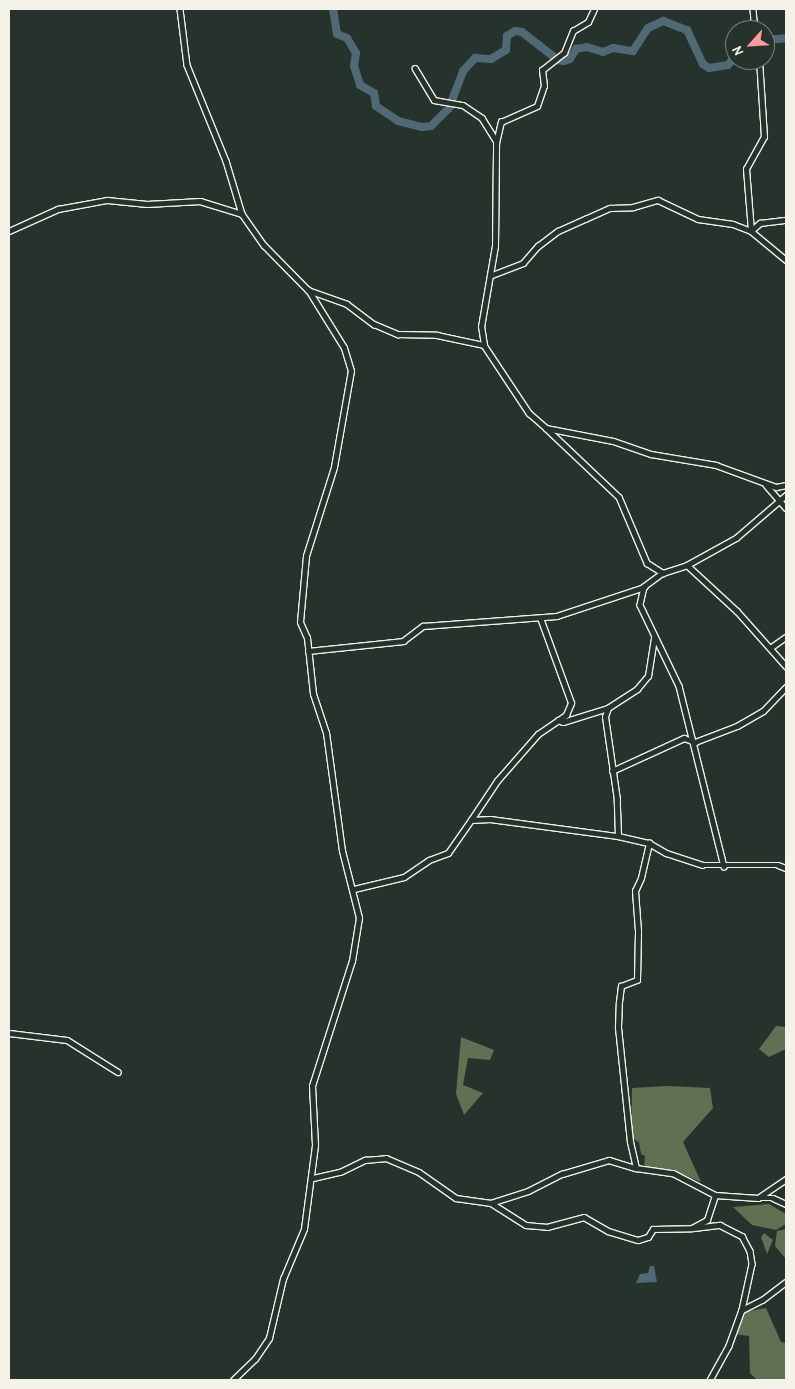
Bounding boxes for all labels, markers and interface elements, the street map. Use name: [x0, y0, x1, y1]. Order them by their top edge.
north arrow: [725, 20, 775, 70]
text: N: [727, 44, 747, 59]

